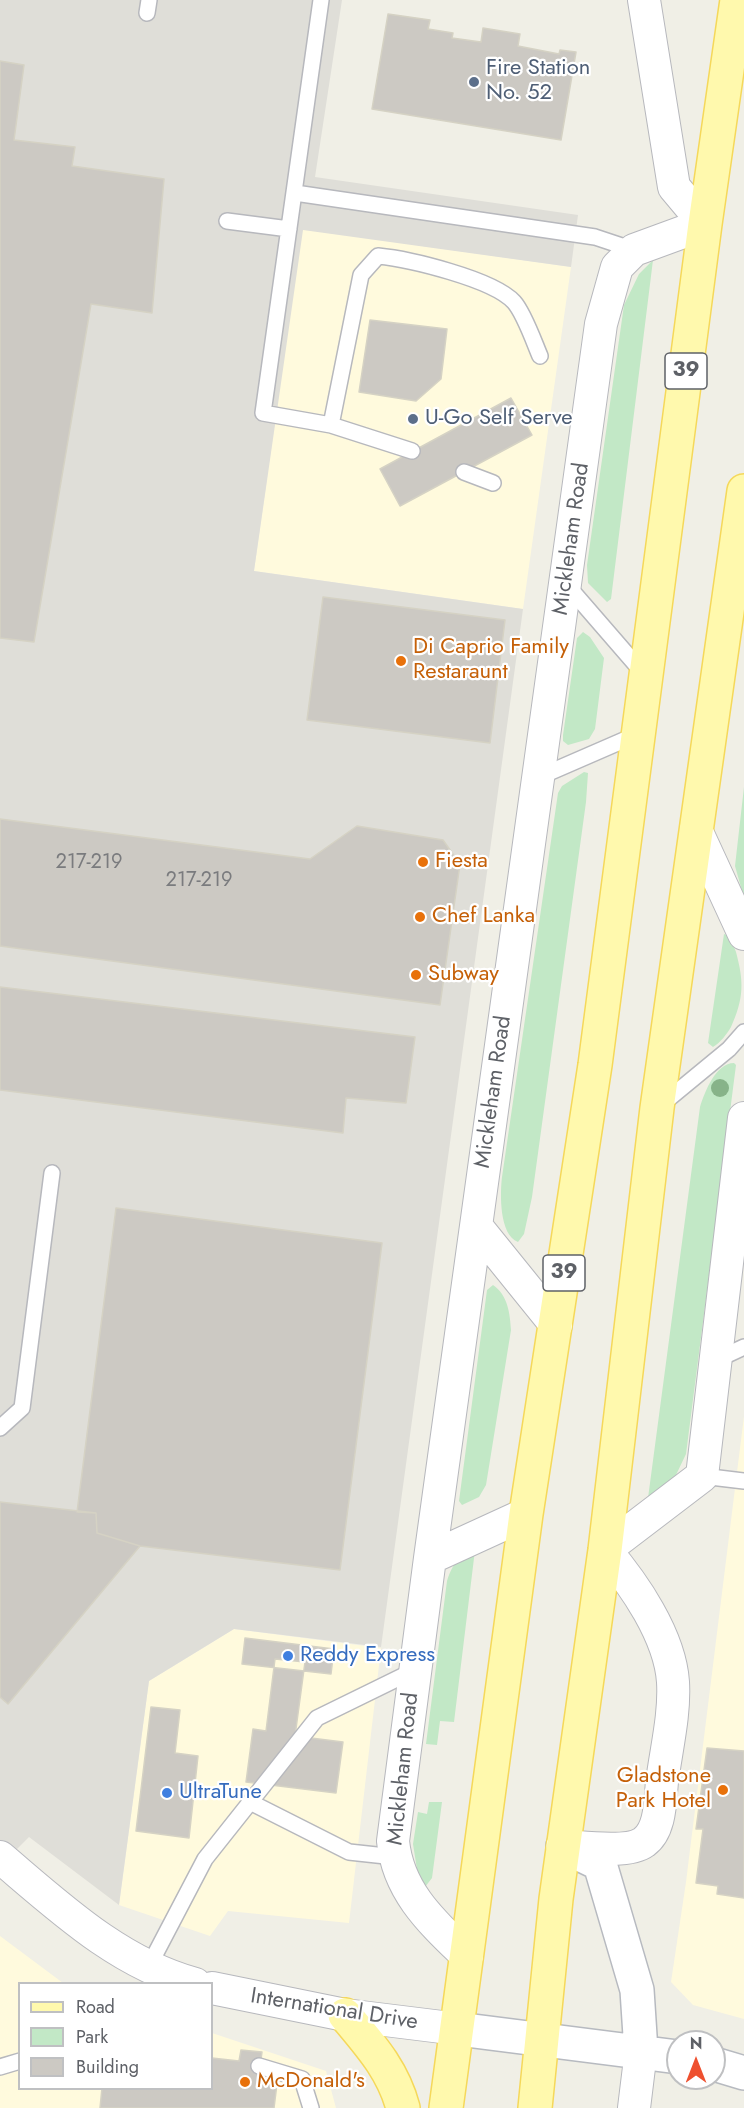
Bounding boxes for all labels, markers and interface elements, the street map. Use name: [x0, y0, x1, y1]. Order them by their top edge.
place label: Fire Station No. 52: [486, 56, 590, 107]
marker: Fire Station No. 52: [467, 75, 481, 89]
road number: 39: [665, 353, 707, 389]
place label: U-Go Self Serve: [425, 406, 573, 432]
marker: U-Go Self Serve: [406, 412, 420, 426]
street label: Mickleham Road: [548, 461, 596, 617]
place label: Di Caprio Family Restaraunt: [413, 635, 569, 686]
marker: Di Caprio Family Restaraunt: [394, 654, 408, 668]
place label: Fiesta: [435, 849, 488, 875]
house number: 217-219: [56, 851, 122, 875]
marker: Fiesta: [416, 855, 430, 869]
house number: 217-219: [166, 869, 232, 893]
place label: Chef Lanka: [432, 904, 535, 930]
marker: Chef Lanka: [413, 910, 427, 924]
place label: Subway: [428, 962, 499, 988]
marker: Subway: [409, 968, 423, 982]
street label: Mickleham Road: [470, 1014, 518, 1170]
road number: 39: [543, 1255, 585, 1291]
place label: Reddy Express: [300, 1643, 435, 1669]
marker: Reddy Express: [281, 1649, 295, 1663]
street label: Mickleham Road: [383, 1691, 425, 1847]
place label: Gladstone Park Hotel: [616, 1764, 711, 1816]
place label: UltraTune: [179, 1780, 262, 1806]
marker: Gladstone Park Hotel: [716, 1783, 730, 1797]
marker: UltraTune: [160, 1786, 174, 1800]
legend: [18, 1982, 213, 2090]
street label: International Drive: [249, 1984, 419, 2036]
text: Road: [76, 1994, 115, 2020]
text: Park: [76, 2024, 108, 2050]
north arrow: [666, 2030, 726, 2090]
text: N: [690, 2032, 702, 2055]
text: Building: [76, 2054, 139, 2080]
place label: McDonald's: [257, 2069, 365, 2095]
marker: McDonald's: [238, 2075, 252, 2089]

